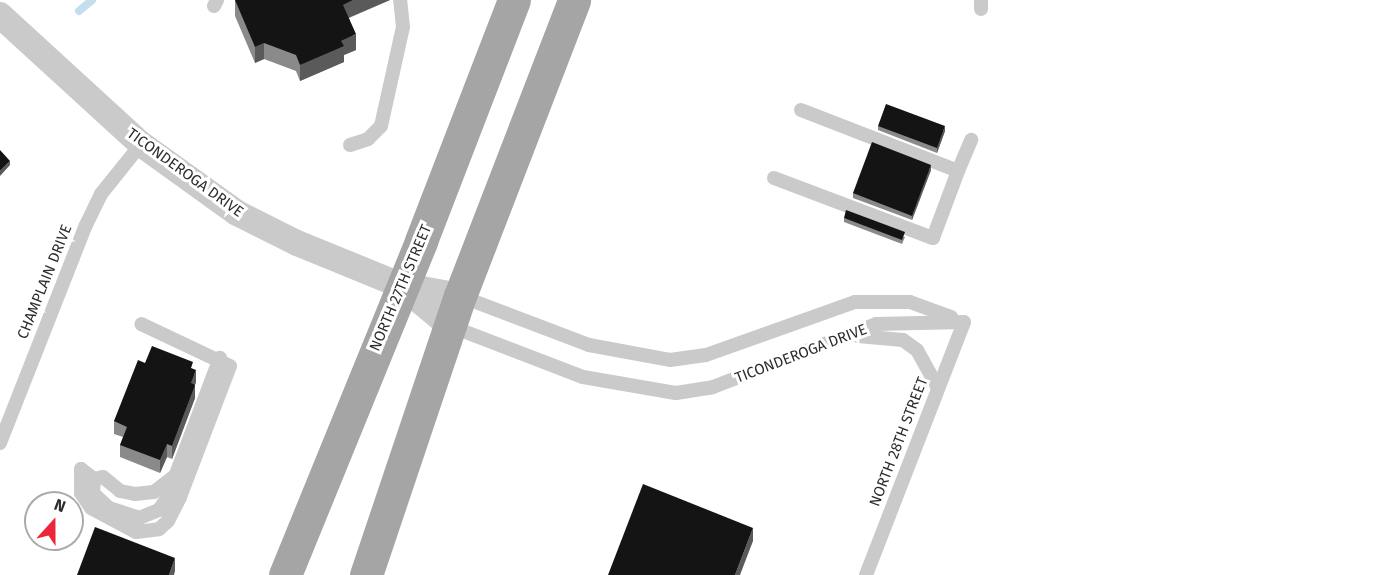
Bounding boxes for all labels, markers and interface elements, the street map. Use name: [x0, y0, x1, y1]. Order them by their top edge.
street label: TICONDEROGA DRIVE: [123, 125, 247, 221]
street label: CHAMPLAIN DRIVE: [14, 222, 76, 342]
street label: NORTH 27TH STREET: [366, 222, 436, 354]
street label: TICONDEROGA DRIVE: [733, 321, 869, 387]
street label: NORTH 28TH STREET: [866, 375, 932, 509]
north arrow: [24, 491, 84, 551]
text: N: [52, 495, 68, 516]

